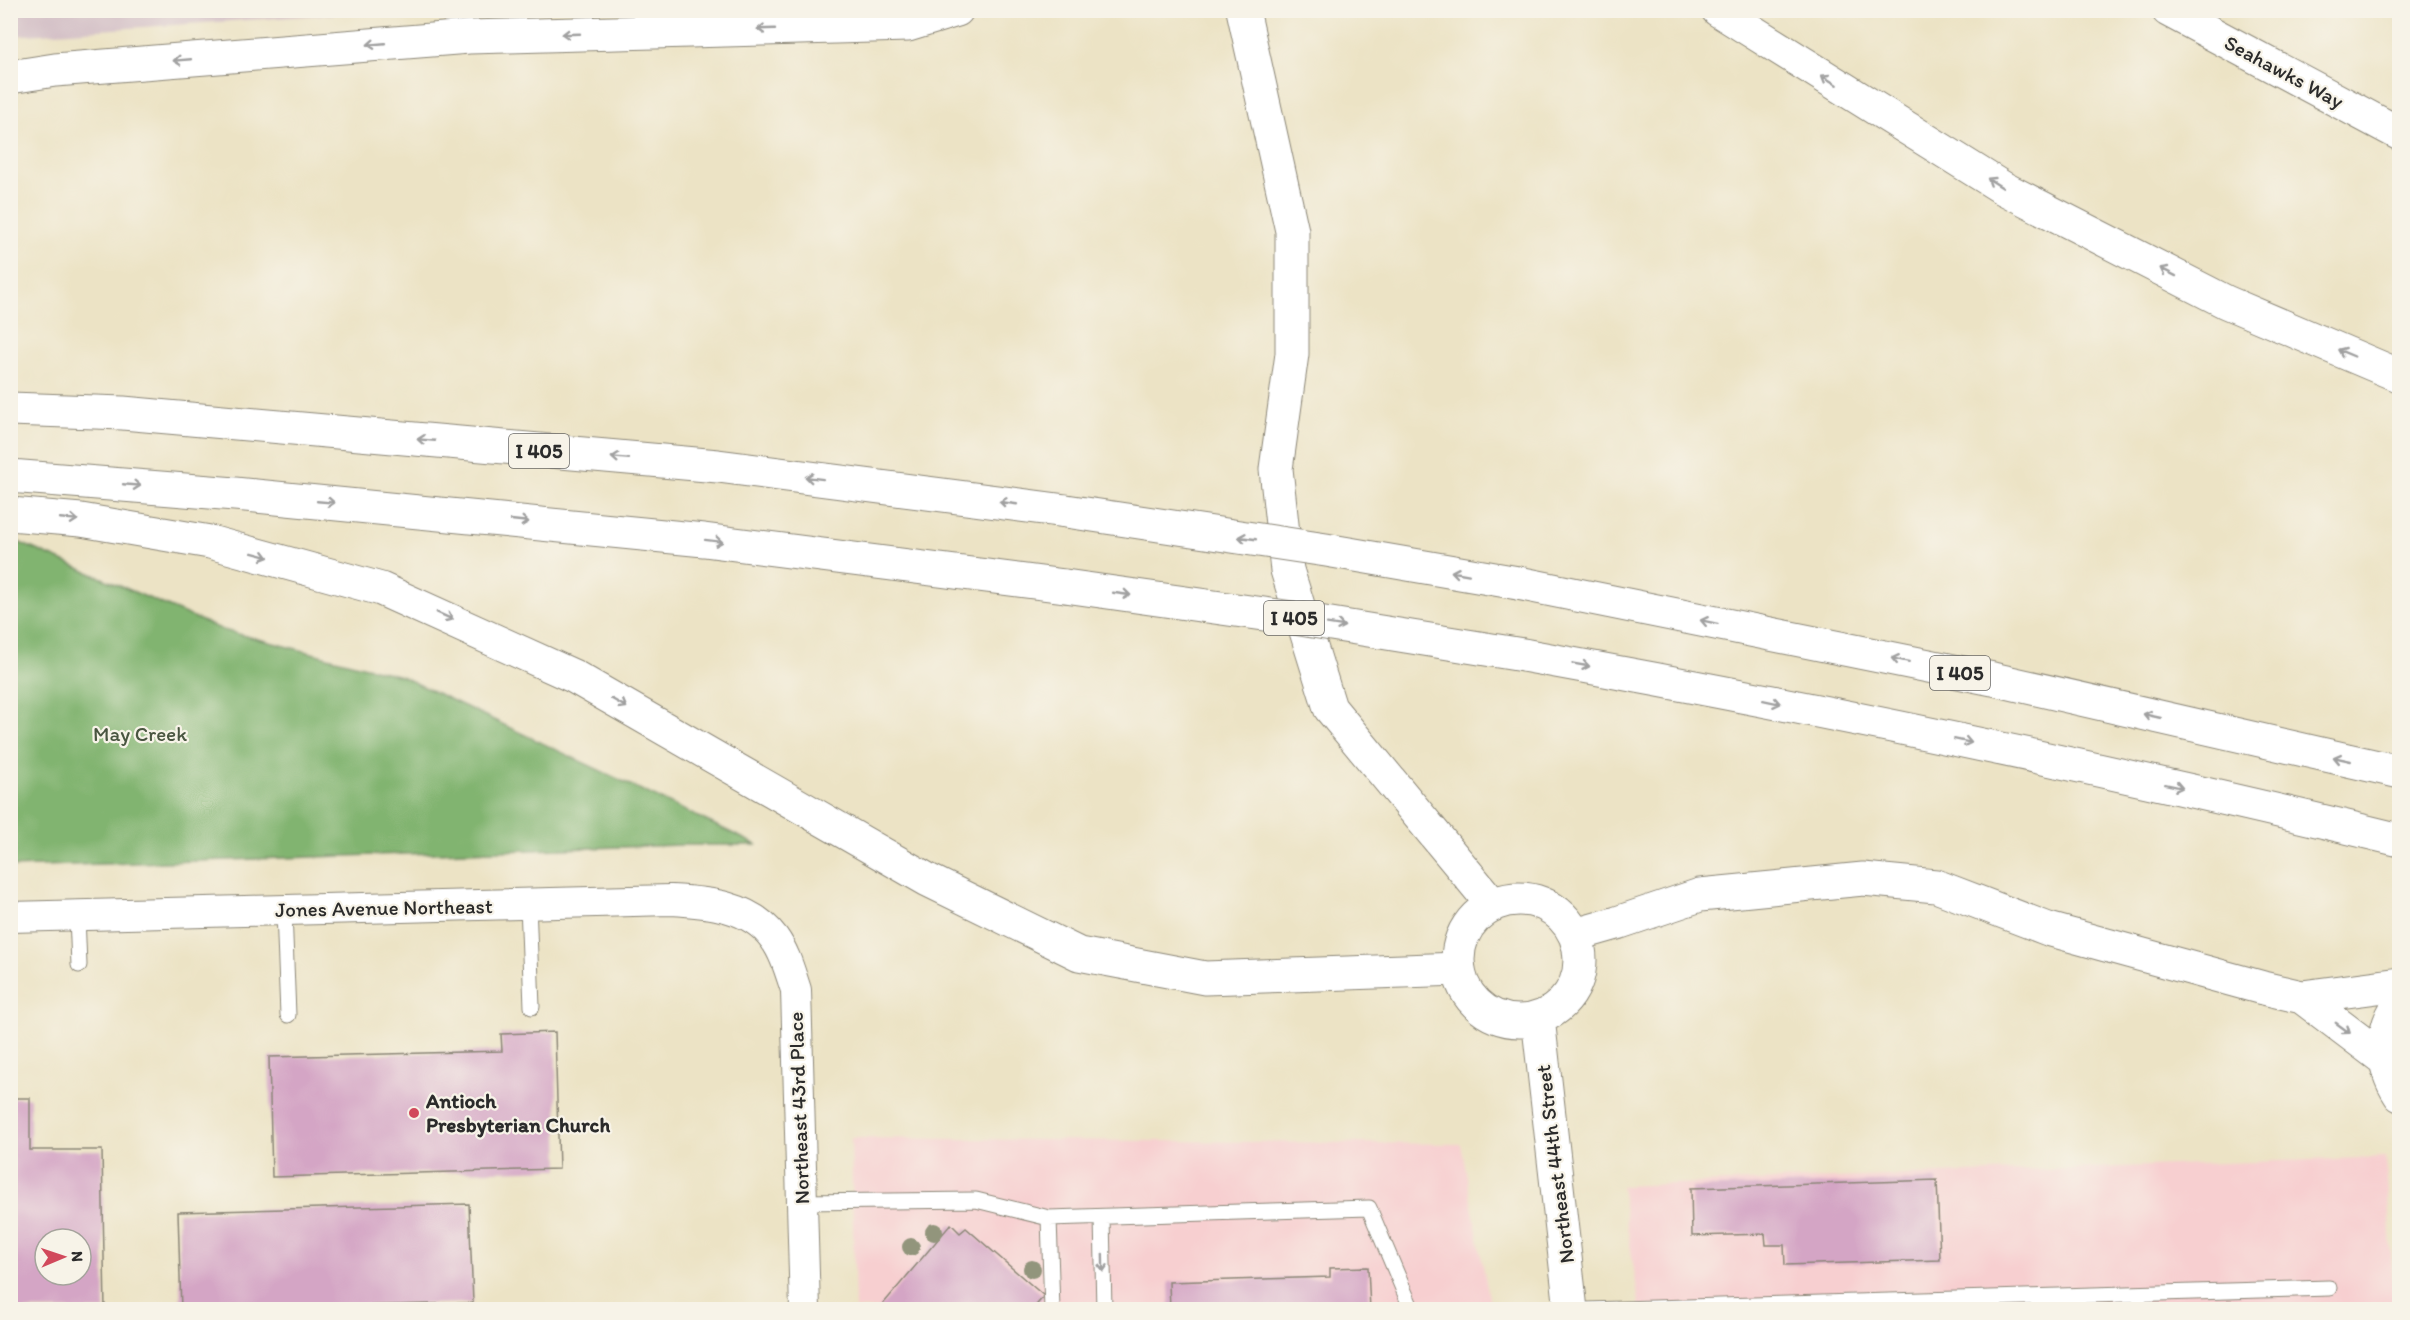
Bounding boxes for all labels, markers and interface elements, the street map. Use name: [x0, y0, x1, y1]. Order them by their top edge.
one-way arrow: [756, 23, 776, 35]
one-way arrow: [561, 29, 581, 40]
street label: Seahawks Way: [2220, 30, 2348, 114]
one-way arrow: [367, 39, 387, 50]
one-way arrow: [172, 55, 192, 66]
one-way arrow: [1821, 73, 1838, 85]
one-way arrow: [1987, 176, 2004, 188]
one-way arrow: [2159, 266, 2177, 278]
one-way arrow: [2337, 347, 2355, 358]
road number: I 405: [509, 434, 569, 468]
one-way arrow: [417, 435, 437, 446]
one-way arrow: [611, 452, 631, 463]
one-way arrow: [805, 472, 825, 483]
one-way arrow: [121, 480, 141, 491]
one-way arrow: [315, 497, 335, 508]
one-way arrow: [998, 497, 1018, 508]
one-way arrow: [58, 514, 78, 525]
one-way arrow: [510, 516, 529, 527]
one-way arrow: [1238, 532, 1258, 543]
one-way arrow: [703, 536, 723, 547]
one-way arrow: [250, 550, 269, 562]
one-way arrow: [1451, 567, 1471, 578]
one-way arrow: [1112, 589, 1132, 600]
road number: I 405: [1264, 601, 1324, 635]
one-way arrow: [435, 611, 453, 623]
one-way arrow: [1700, 615, 1719, 627]
one-way arrow: [1326, 620, 1346, 631]
one-way arrow: [1891, 654, 1910, 666]
road number: I 405: [1930, 656, 1990, 690]
one-way arrow: [1570, 660, 1590, 671]
one-way arrow: [610, 697, 627, 709]
one-way arrow: [1762, 697, 1781, 708]
one-way arrow: [2143, 709, 2162, 721]
park label: May Creek: [93, 721, 187, 746]
one-way arrow: [1953, 736, 1972, 748]
one-way arrow: [2333, 753, 2353, 764]
one-way arrow: [2164, 781, 2184, 792]
street label: Jones Avenue Northeast: [275, 893, 493, 922]
street label: Northeast 43rd Place: [783, 1011, 814, 1205]
one-way arrow: [2335, 1022, 2351, 1034]
street label: Northeast 44th Street: [1530, 1063, 1579, 1265]
place label: Antioch Presbyterian Church: [425, 1088, 610, 1138]
marker: Antioch Presbyterian Church: [407, 1106, 421, 1120]
north arrow: [33, 1227, 93, 1287]
text: N: [68, 1251, 87, 1262]
one-way arrow: [1098, 1253, 1109, 1273]

